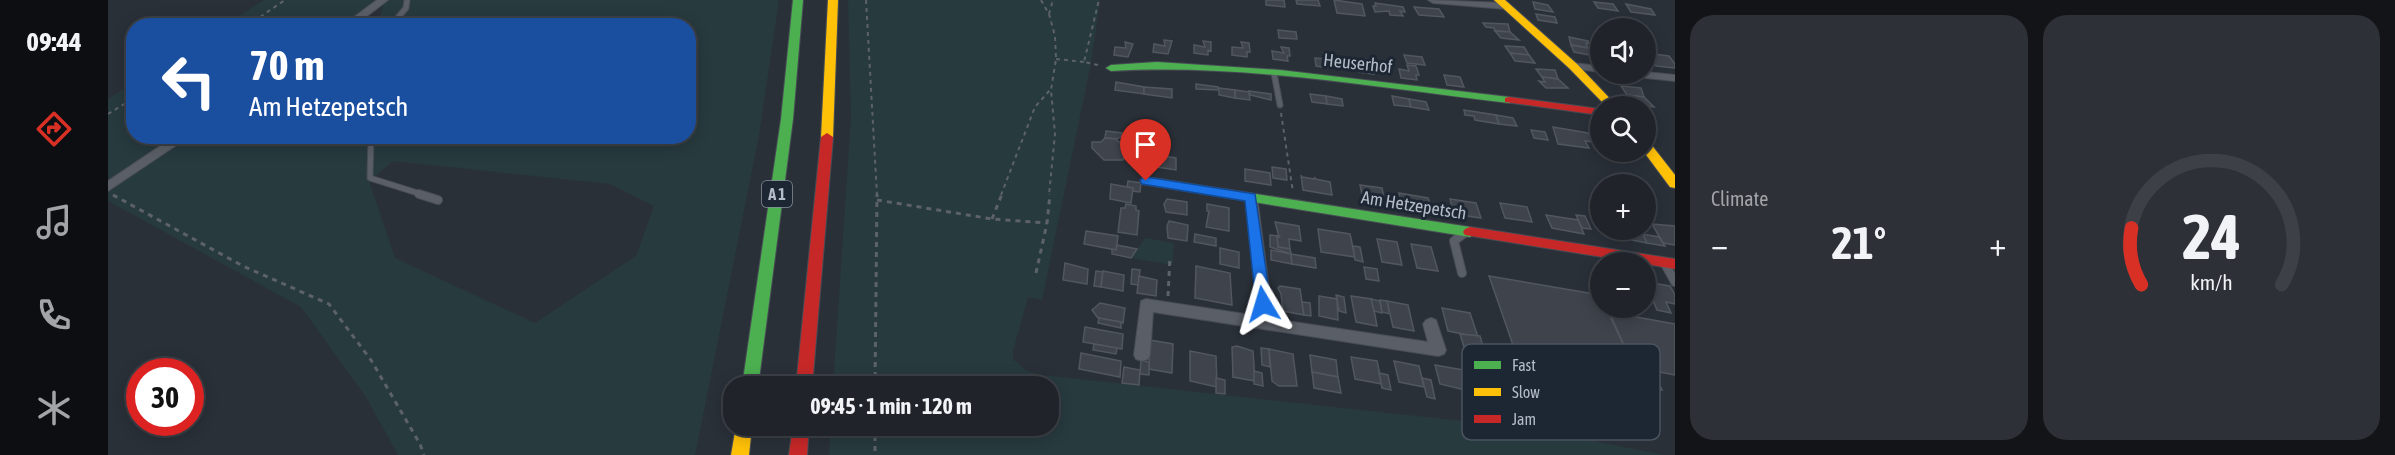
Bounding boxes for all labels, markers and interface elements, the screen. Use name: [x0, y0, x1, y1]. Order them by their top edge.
map controls: [1590, 18, 1656, 318]
button: sound: [1590, 18, 1656, 84]
text: 09:44: [26, 26, 82, 57]
text: 70 m: [249, 41, 324, 89]
icon: left: [150, 42, 228, 120]
street label: Heuserhof: [1322, 49, 1394, 77]
text: Am Hetzepetsch: [249, 91, 408, 122]
button: search: [1590, 96, 1656, 162]
icon: directions: [33, 108, 75, 150]
pin: [1120, 119, 1171, 181]
icon: arrive: [1129, 128, 1162, 161]
button: +: [1590, 174, 1656, 240]
road number: A 1: [762, 181, 792, 207]
street label: Am Hetzepetsch: [1360, 186, 1468, 224]
text: Climate: [1711, 187, 1768, 210]
icon: music: [33, 201, 75, 243]
text: 24: [2182, 201, 2241, 272]
text: 21°: [1831, 217, 1886, 269]
text: −: [1711, 225, 1728, 263]
text: +: [1989, 225, 2006, 263]
button: −: [1590, 252, 1656, 318]
text: km/h: [2190, 270, 2233, 295]
position arrow: [1231, 272, 1295, 336]
icon: phone: [33, 294, 75, 336]
legend: [1462, 344, 1660, 440]
text: Fast: [1512, 356, 1536, 374]
speed limit sign: 30: [126, 358, 204, 436]
text: Slow: [1512, 383, 1540, 401]
icon: climate: [33, 387, 75, 429]
text: 09:45 · 1 min · 120 m: [810, 393, 972, 419]
text: Jam: [1512, 410, 1536, 428]

